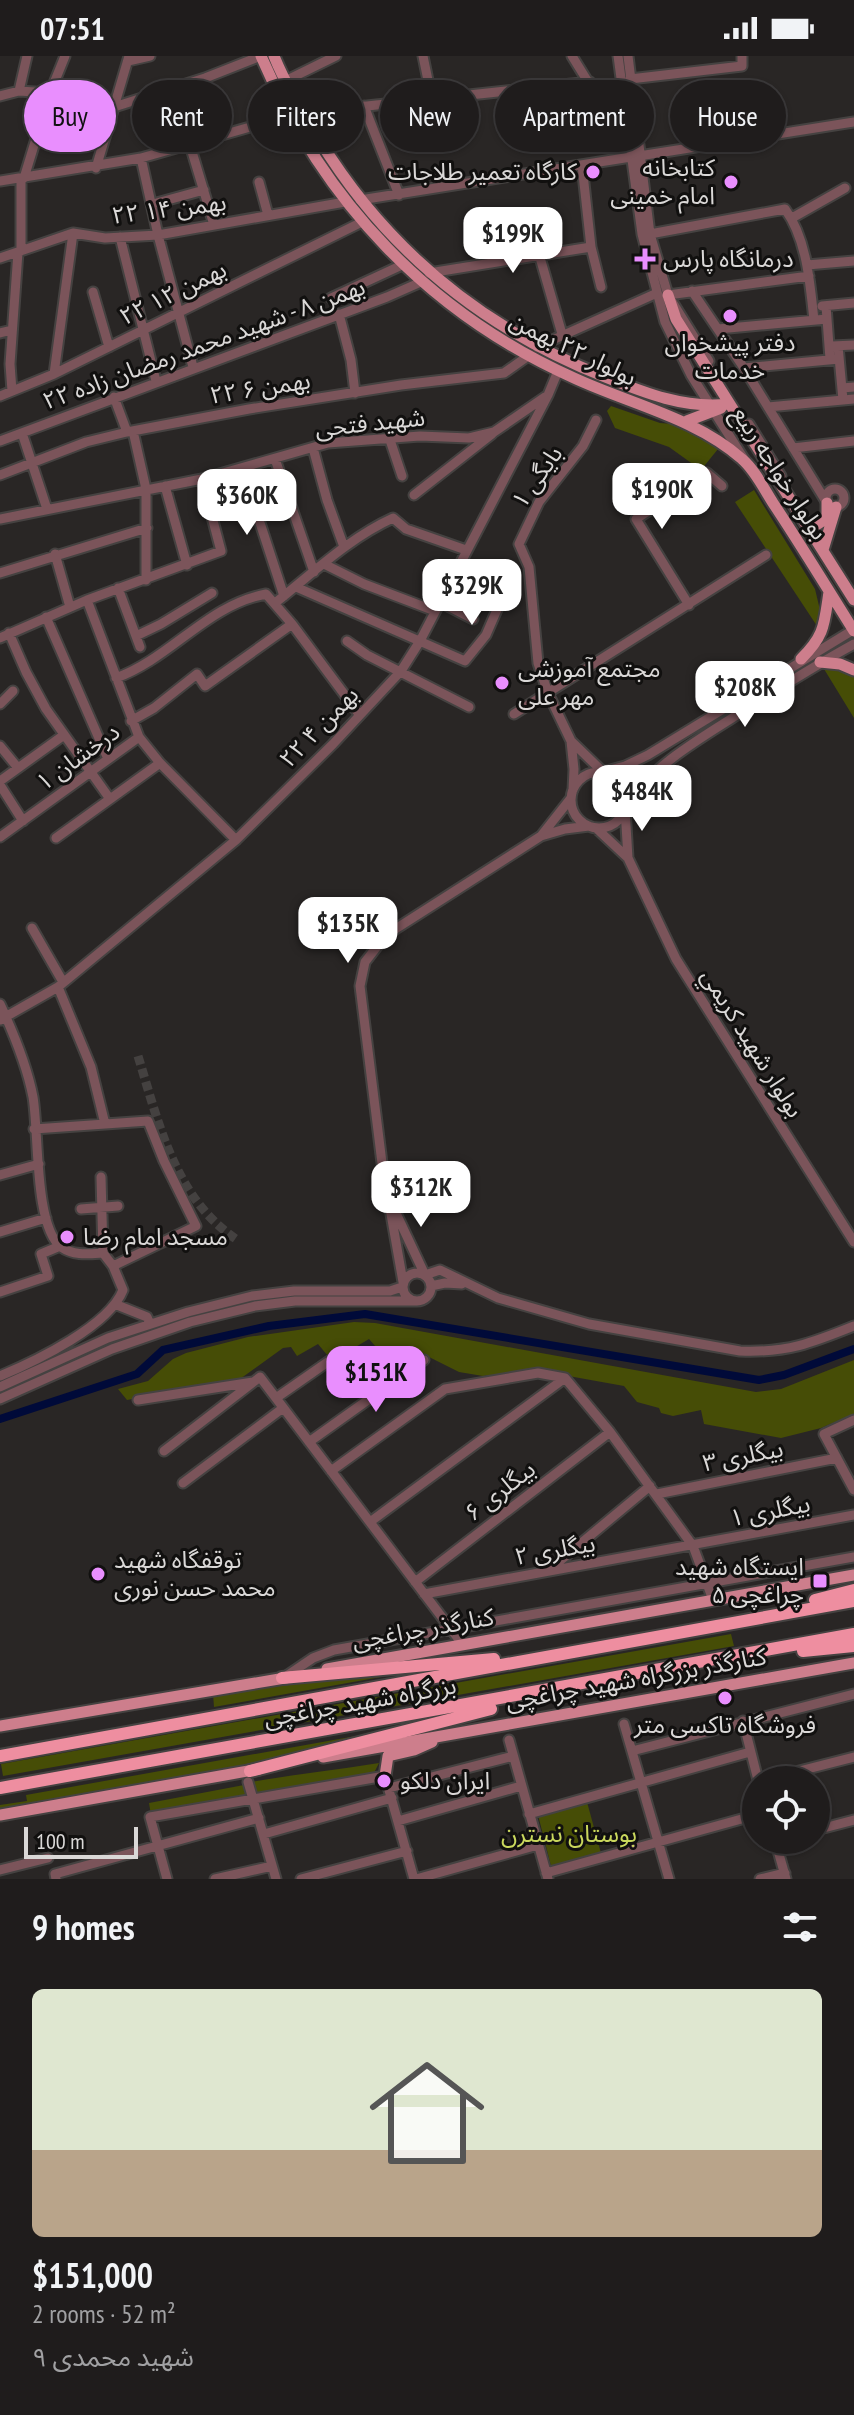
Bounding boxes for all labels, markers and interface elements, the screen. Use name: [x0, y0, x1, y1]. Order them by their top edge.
text: 07:51: [40, 9, 105, 48]
chip: Buy: [24, 80, 116, 152]
chip: Rent: [132, 80, 232, 152]
chip: Filters: [248, 80, 364, 152]
chip: New: [380, 80, 479, 152]
chip: Apartment: [495, 80, 654, 152]
chip: House: [670, 80, 786, 152]
place label: کتابخانه امام خمینی: [610, 152, 716, 214]
place label: کارگاه تعمیر طلاجات: [388, 156, 578, 187]
marker: کارگاه تعمیر طلاجات: [584, 163, 602, 181]
marker: کتابخانه امام خمینی: [722, 173, 740, 191]
street label: ۲۲ بهمن ۱۴: [110, 186, 228, 231]
pin: $199K: [457, 207, 569, 275]
text: $199K: [481, 216, 545, 249]
place label: درمانگاه پارس: [663, 243, 794, 274]
marker: درمانگاه پارس: [634, 248, 656, 270]
street label: ۲۲ بهمن ۱۲: [114, 253, 231, 332]
street label: ۲۲ بهمن ۸ - شهید محمد رمضان زاده: [38, 271, 369, 416]
street label: بولوار ۲۲ بهمن: [505, 304, 642, 393]
marker: دفتر پیشخوان خدمات: [721, 307, 739, 325]
place label: دفتر پیشخوان خدمات: [664, 327, 796, 386]
street label: ۲۲ بهمن ۶: [207, 364, 312, 411]
street label: بولوار خواجه ربیع: [724, 400, 835, 547]
street label: شهید فتحی: [313, 401, 426, 444]
street label: بایگی ۱: [504, 439, 569, 514]
pin: $190K: [606, 463, 718, 531]
pin: $360K: [191, 469, 303, 537]
text: $190K: [630, 472, 694, 505]
text: $360K: [215, 478, 279, 511]
pin: $329K: [416, 559, 528, 627]
text: $329K: [440, 568, 504, 601]
place label: مجتمع آموزشی مهر علی: [518, 653, 661, 712]
pin: $208K: [689, 661, 801, 729]
text: $208K: [713, 670, 777, 703]
marker: مجتمع آموزشی مهر علی: [493, 674, 511, 692]
street label: ۲۲ بهمن ۴: [272, 679, 365, 774]
street label: درخشان ۱: [30, 716, 126, 797]
pin: $484K: [586, 765, 698, 833]
text: $484K: [610, 774, 674, 807]
pin: $135K: [292, 897, 404, 965]
text: $135K: [316, 906, 380, 939]
street label: بولوار شهيد كريمي: [691, 962, 811, 1125]
pin: $312K: [365, 1161, 477, 1229]
text: $312K: [389, 1170, 453, 1203]
place label: مسجد امام رضا: [83, 1221, 228, 1255]
marker: مسجد امام رضا: [58, 1228, 76, 1246]
pin: $151K: [320, 1346, 432, 1414]
text: $151K: [344, 1355, 408, 1388]
street label: بیگلری ۳: [700, 1433, 786, 1478]
street label: بیگلری ۶: [458, 1453, 541, 1528]
street label: بیگلری ۱: [727, 1488, 813, 1533]
street label: بیگلری ۲: [512, 1527, 598, 1572]
place label: توقفگاه شهید محمد حسن نوری: [114, 1544, 276, 1603]
place label: ایستگاه شهید چراغچی ۵: [675, 1551, 804, 1610]
marker: توقفگاه شهید محمد حسن نوری: [89, 1565, 107, 1583]
marker: ایستگاه شهید چراغچی ۵: [811, 1572, 829, 1590]
street label: کنارگذر چراغچی: [350, 1601, 497, 1656]
street label: کنارگذر بزرگراه شهید چراغچی: [503, 1640, 770, 1717]
street label: بزرگراه شهید چراغچی: [261, 1669, 458, 1734]
marker: فروشگاه تاکسی متر: [716, 1689, 734, 1707]
place label: فروشگاه تاکسی متر: [633, 1709, 816, 1740]
place label: ایران دلکو: [400, 1765, 490, 1796]
map controls: [742, 1766, 830, 1854]
button: locate: [742, 1766, 830, 1854]
marker: ایران دلکو: [375, 1772, 393, 1790]
park label: بوستان نسترن: [501, 1818, 637, 1849]
scale bar: [24, 1823, 138, 1859]
text: 100 m: [36, 1827, 85, 1855]
text: 9 homes: [32, 1905, 135, 1949]
icon: filters: [778, 1905, 822, 1949]
icon: home: [355, 2041, 499, 2185]
text: $151,000: [32, 2253, 153, 2297]
text: 2 rooms · 52 m²: [32, 2297, 176, 2330]
text: شهید محمدی ۹: [32, 2340, 194, 2373]

